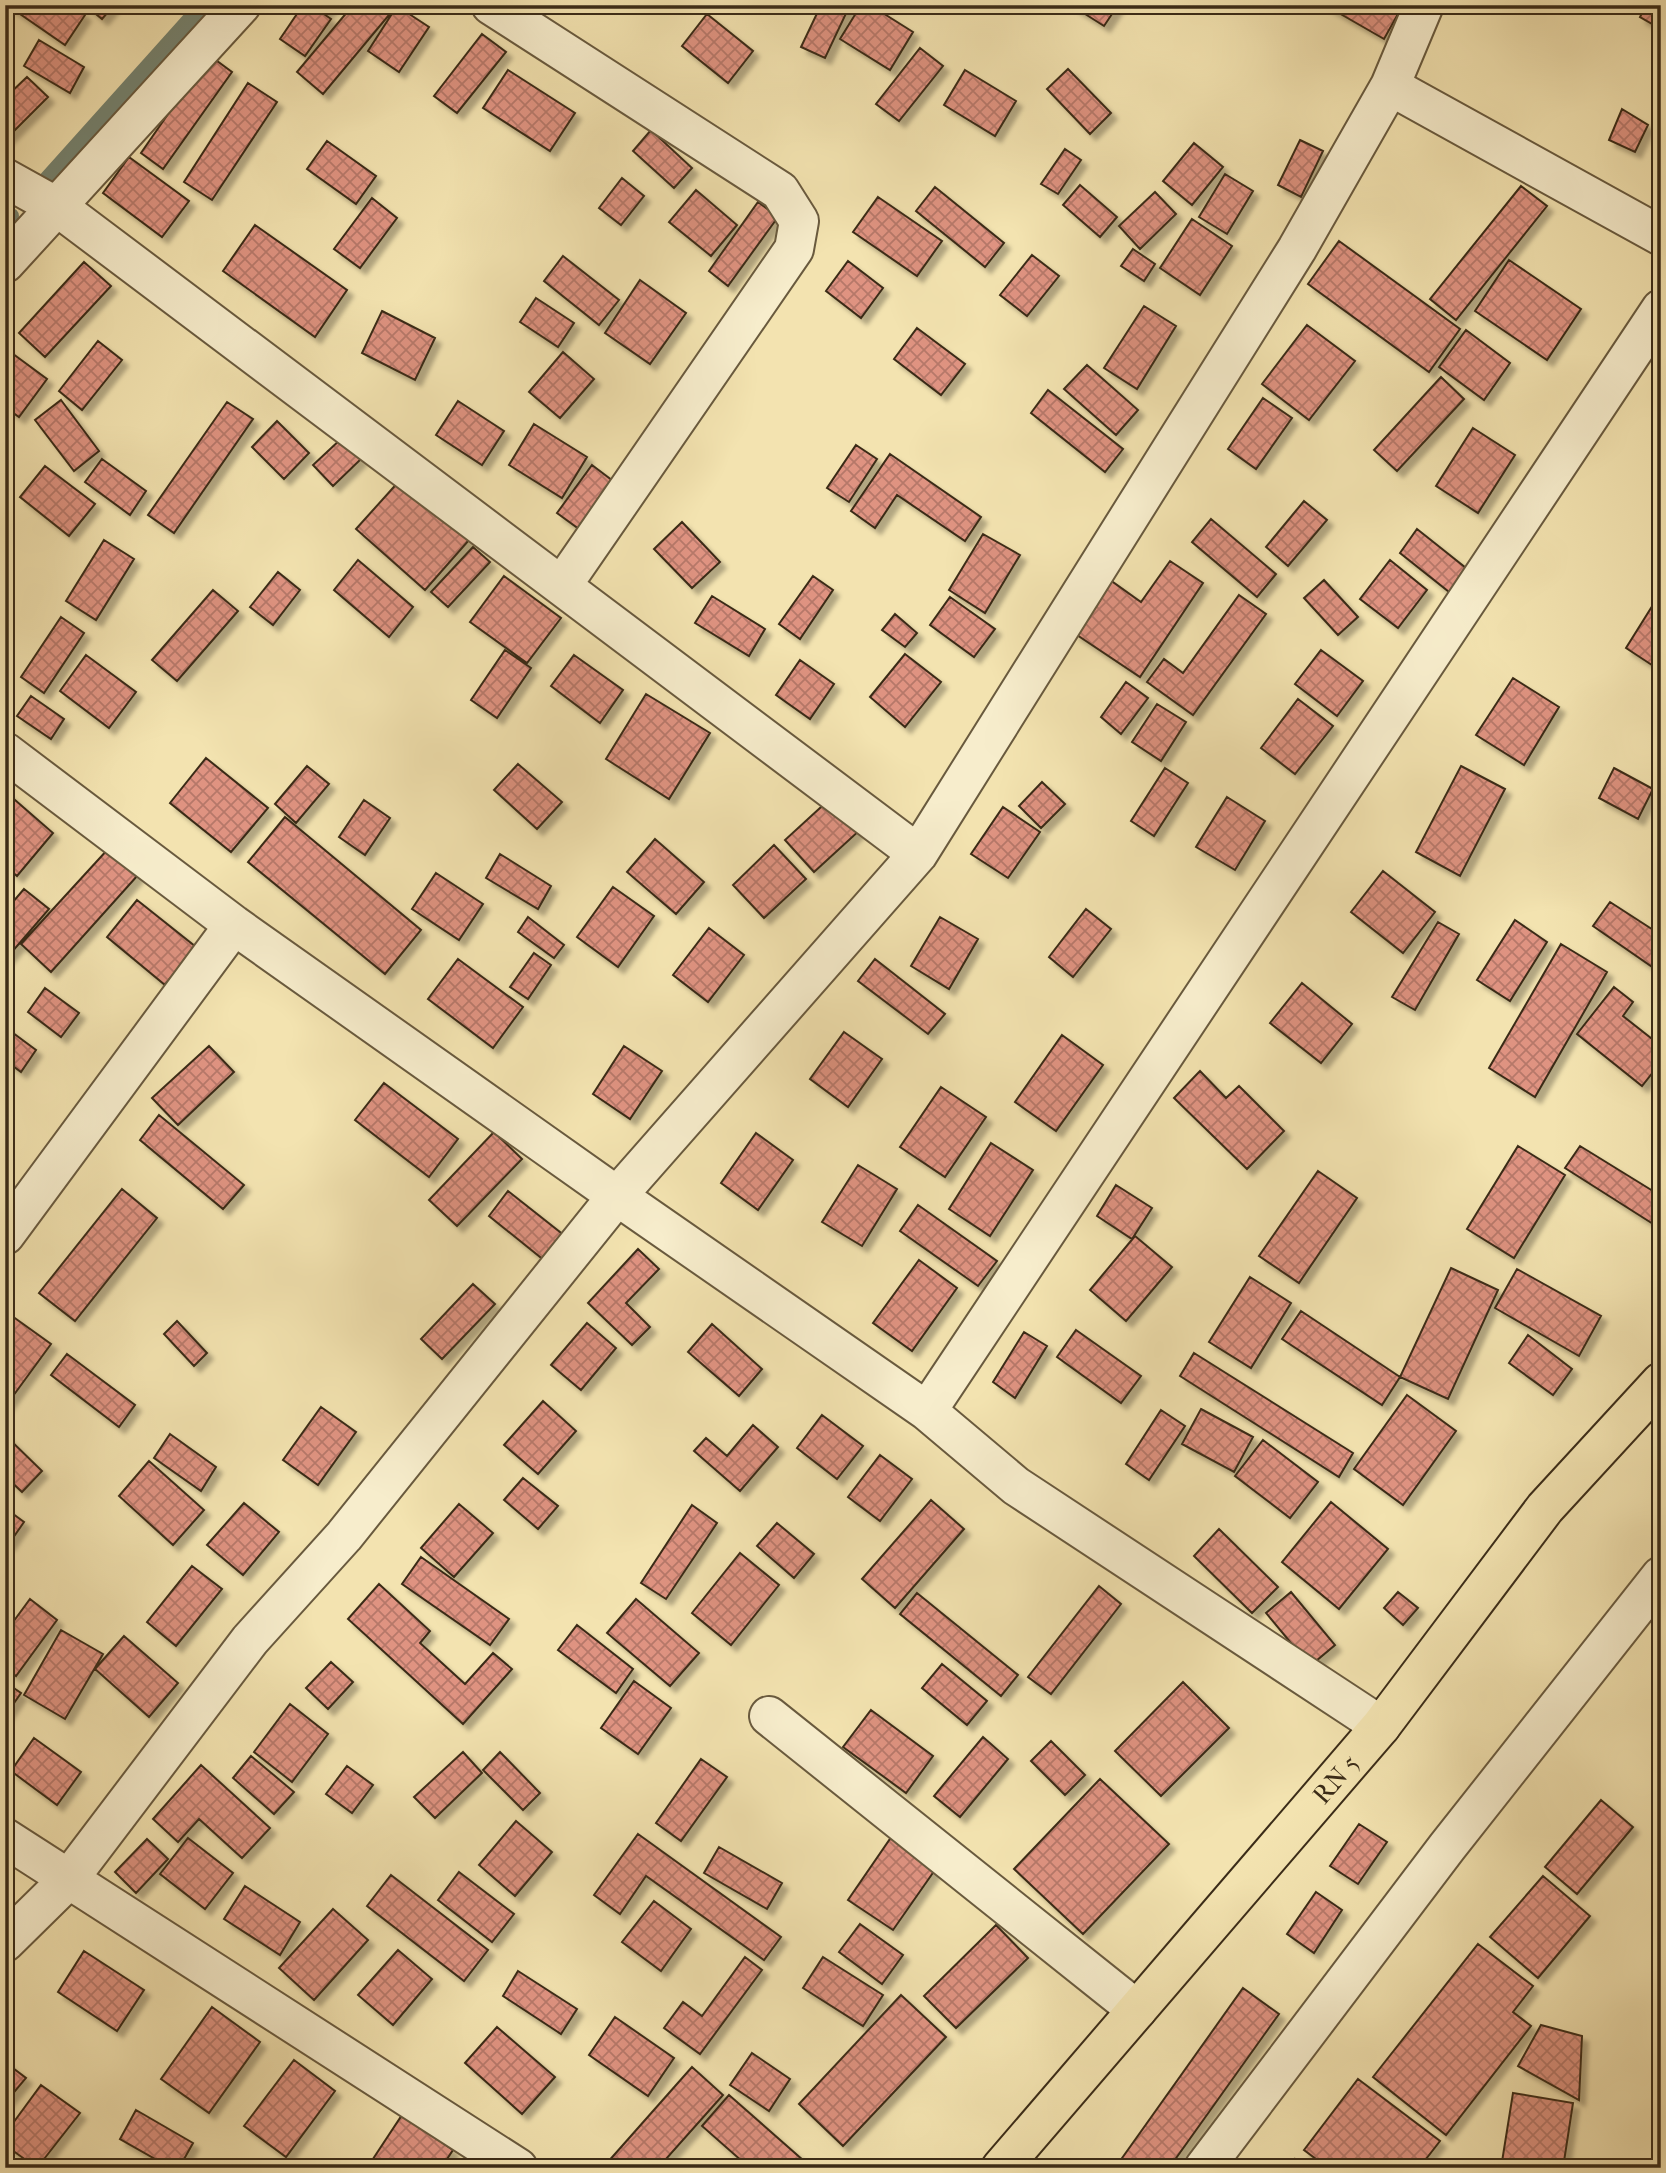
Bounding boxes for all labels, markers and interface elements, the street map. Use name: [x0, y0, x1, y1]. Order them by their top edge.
street label: RN 5: [1306, 1748, 1365, 1810]

